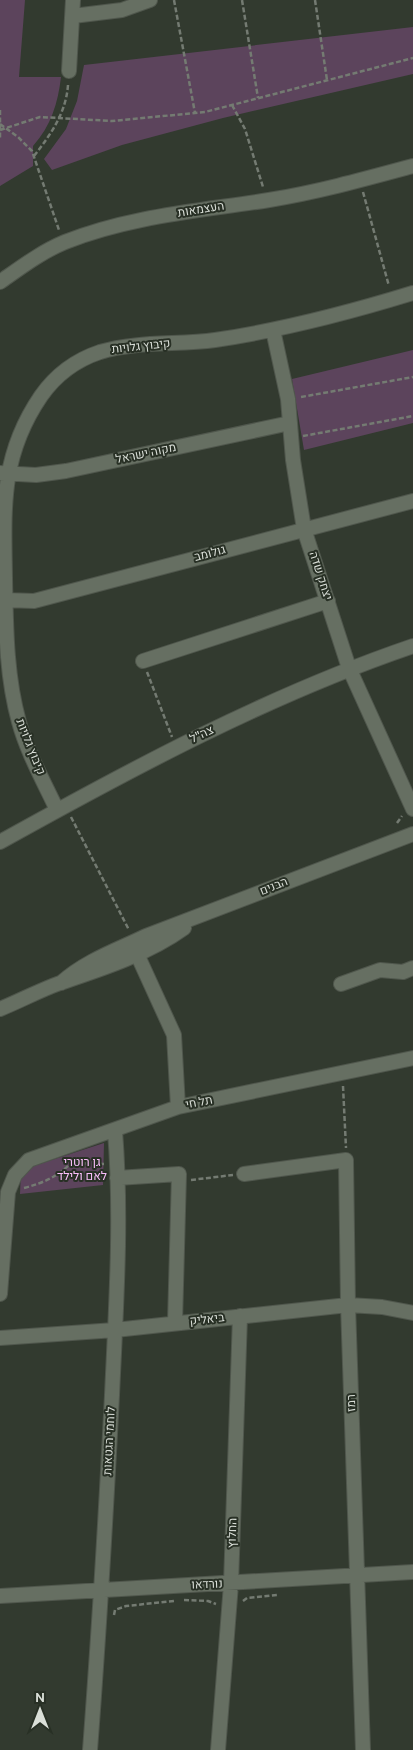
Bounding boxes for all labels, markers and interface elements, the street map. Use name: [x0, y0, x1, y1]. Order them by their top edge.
street label: העצמאות: [177, 198, 225, 222]
street label: קיבוץ גלויות: [111, 336, 171, 358]
street label: מקוה ישראל: [114, 440, 178, 468]
street label: גולומב: [193, 542, 228, 566]
street label: יצחק שדה: [305, 549, 335, 603]
street label: קיבוץ גלויות: [11, 717, 49, 777]
street label: צה"ל: [187, 722, 217, 747]
street label: הבנים: [258, 874, 290, 900]
street label: תל חי: [184, 1093, 214, 1113]
park label: גן רוטרי לאם ולילד: [57, 1155, 107, 1185]
street label: ביאליק: [189, 1310, 226, 1330]
street label: רמז: [344, 1394, 360, 1412]
street label: לוחמי הגטאות: [100, 1406, 120, 1476]
street label: החלוץ: [224, 1517, 242, 1549]
street label: נורדאו: [191, 1576, 223, 1594]
north arrow: [15, 1685, 65, 1735]
text: N: [35, 1690, 45, 1707]

